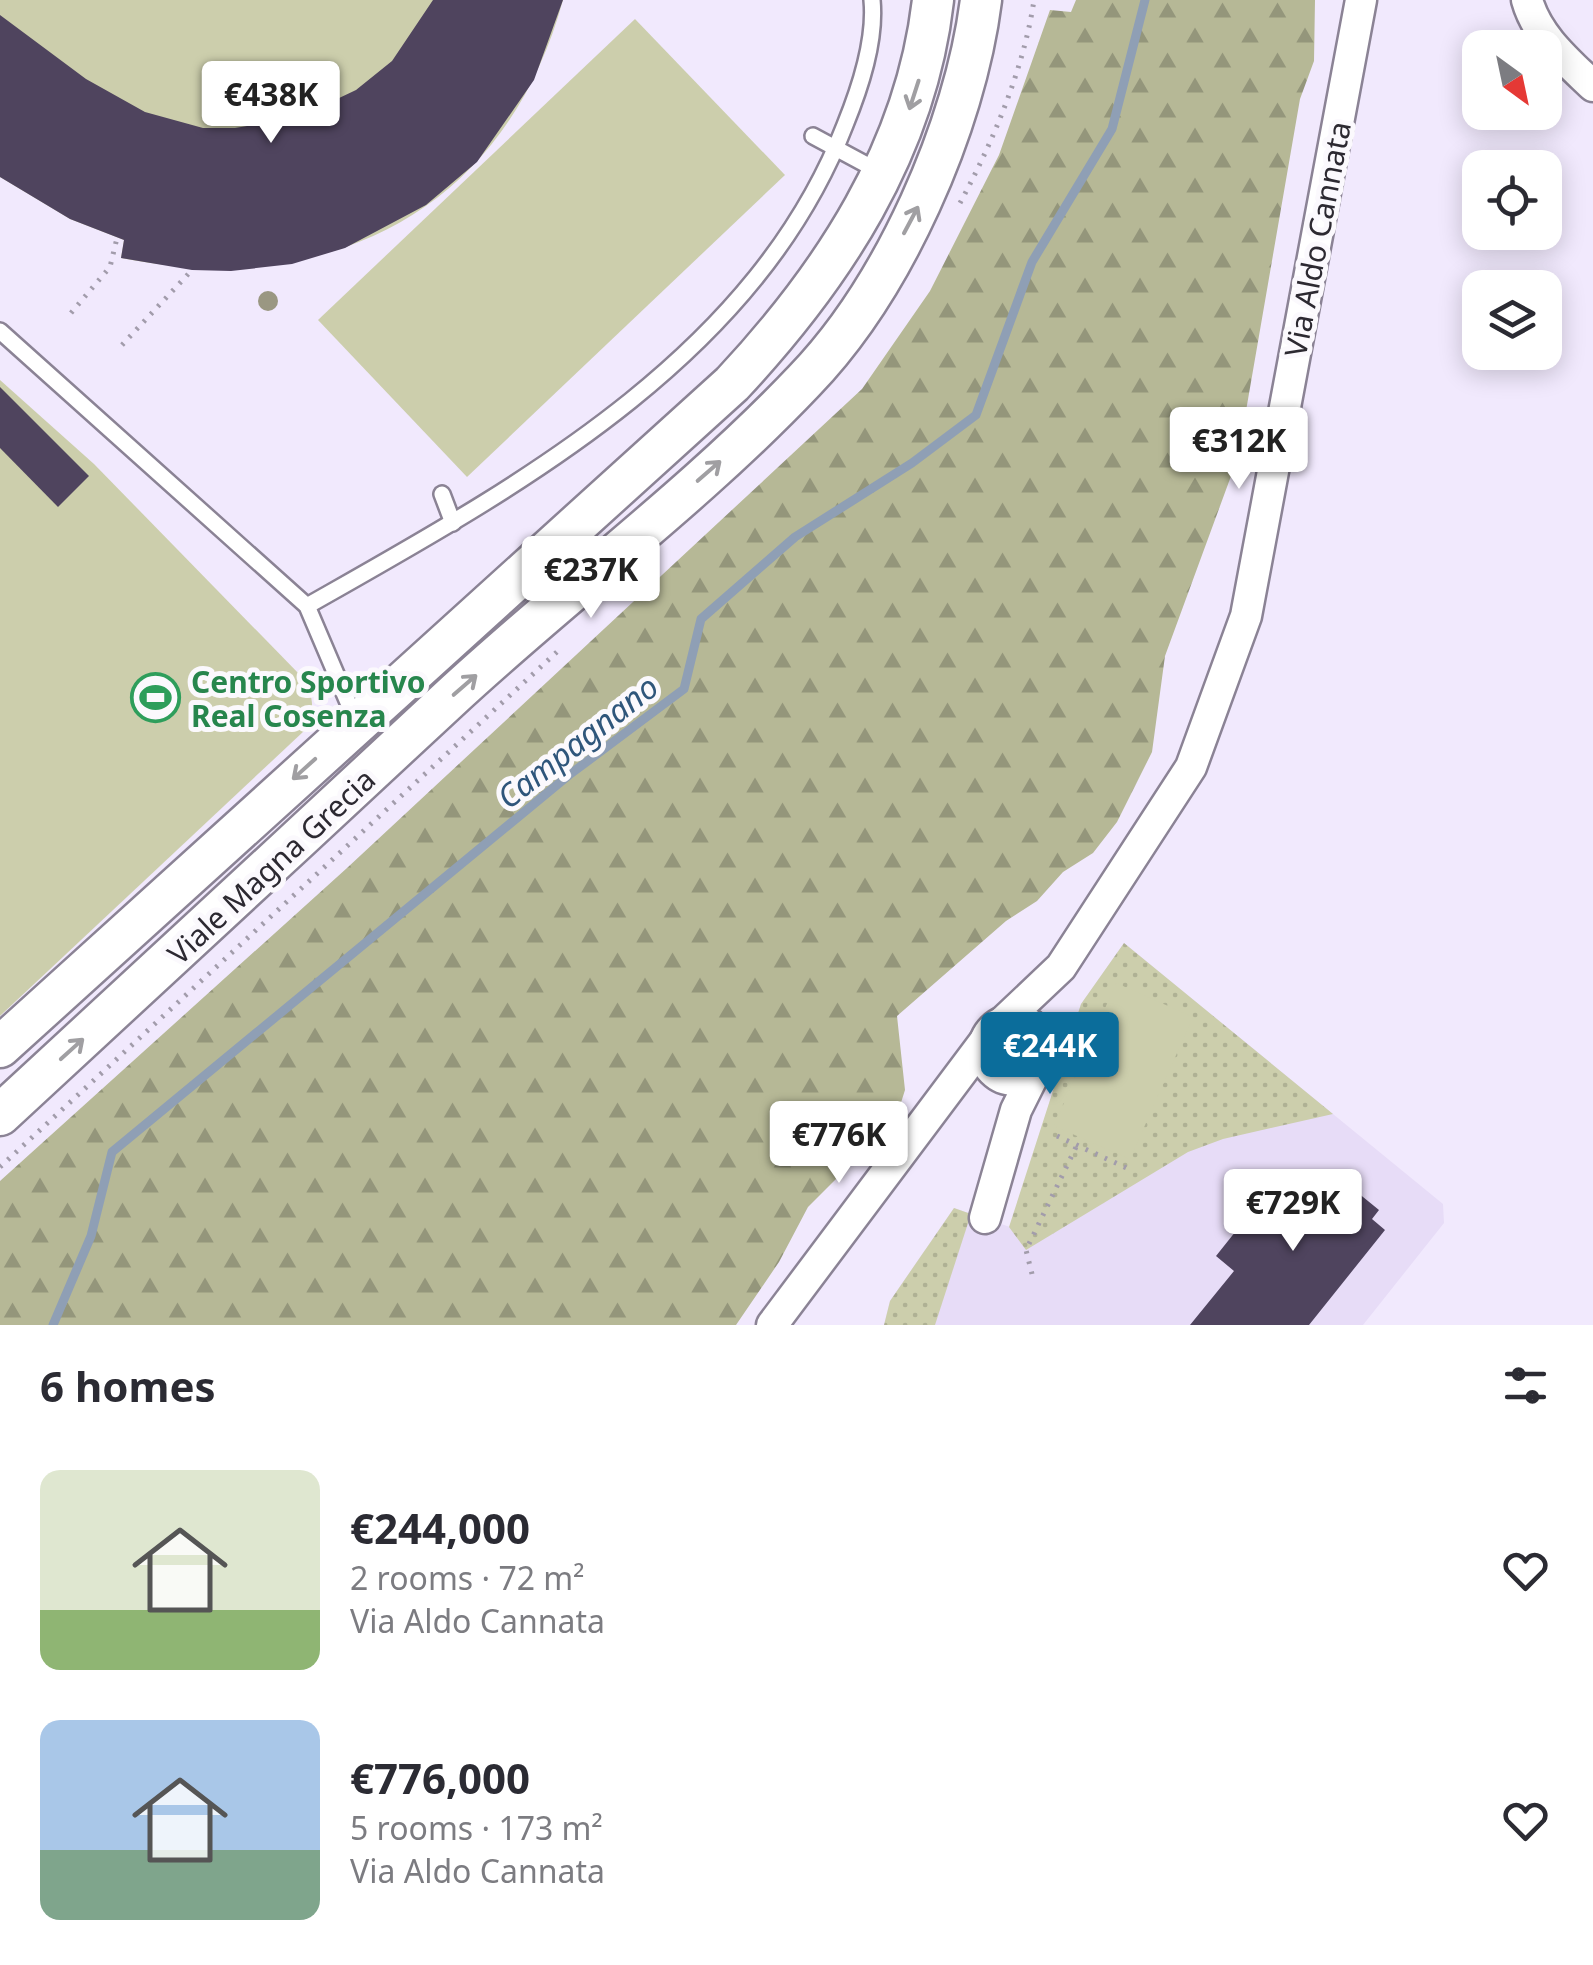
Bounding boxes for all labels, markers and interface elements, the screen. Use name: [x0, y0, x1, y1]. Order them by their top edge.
north arrow: [1462, 30, 1562, 130]
map controls: [1462, 30, 1562, 370]
pin: €438K: [201, 61, 341, 146]
text: €438K: [224, 72, 318, 115]
one-way arrow: [903, 79, 921, 111]
street label: Via Aldo Cannata: [1274, 118, 1360, 360]
button: locate: [1462, 150, 1562, 250]
one-way arrow: [902, 205, 922, 235]
button: layers: [1462, 270, 1562, 370]
pin: €312K: [1169, 407, 1309, 492]
text: €312K: [1192, 418, 1286, 461]
one-way arrow: [696, 460, 721, 483]
pin: €237K: [521, 536, 661, 621]
text: €237K: [544, 547, 638, 590]
place label: Centro Sportivo Real Cosenza: [191, 661, 426, 736]
water label: Campagnano: [488, 665, 666, 817]
sports icon: Centro Sportivo Real Cosenza: [130, 672, 182, 724]
one-way arrow: [451, 675, 477, 697]
one-way arrow: [292, 757, 317, 780]
street label: Viale Magna Grecia: [158, 759, 384, 973]
pin: €244K: [980, 1012, 1120, 1097]
text: €244K: [1003, 1023, 1097, 1066]
one-way arrow: [59, 1038, 84, 1061]
pin: €776K: [769, 1101, 909, 1186]
text: €776K: [792, 1112, 886, 1155]
pin: €729K: [1223, 1169, 1363, 1254]
text: €729K: [1246, 1180, 1340, 1223]
text: 6 homes: [40, 1357, 216, 1414]
icon: filters: [1498, 1358, 1553, 1413]
text: €244,000: [350, 1499, 530, 1556]
icon: home: [120, 1510, 240, 1630]
icon: heart: [1498, 1543, 1553, 1598]
text: 2 rooms · 72 m²: [350, 1556, 584, 1599]
text: Via Aldo Cannata: [350, 1599, 605, 1642]
text: €776,000: [350, 1749, 530, 1806]
icon: home: [120, 1760, 240, 1880]
icon: heart: [1498, 1793, 1553, 1848]
text: 5 rooms · 173 m²: [350, 1806, 603, 1849]
text: Via Aldo Cannata: [350, 1849, 605, 1892]

